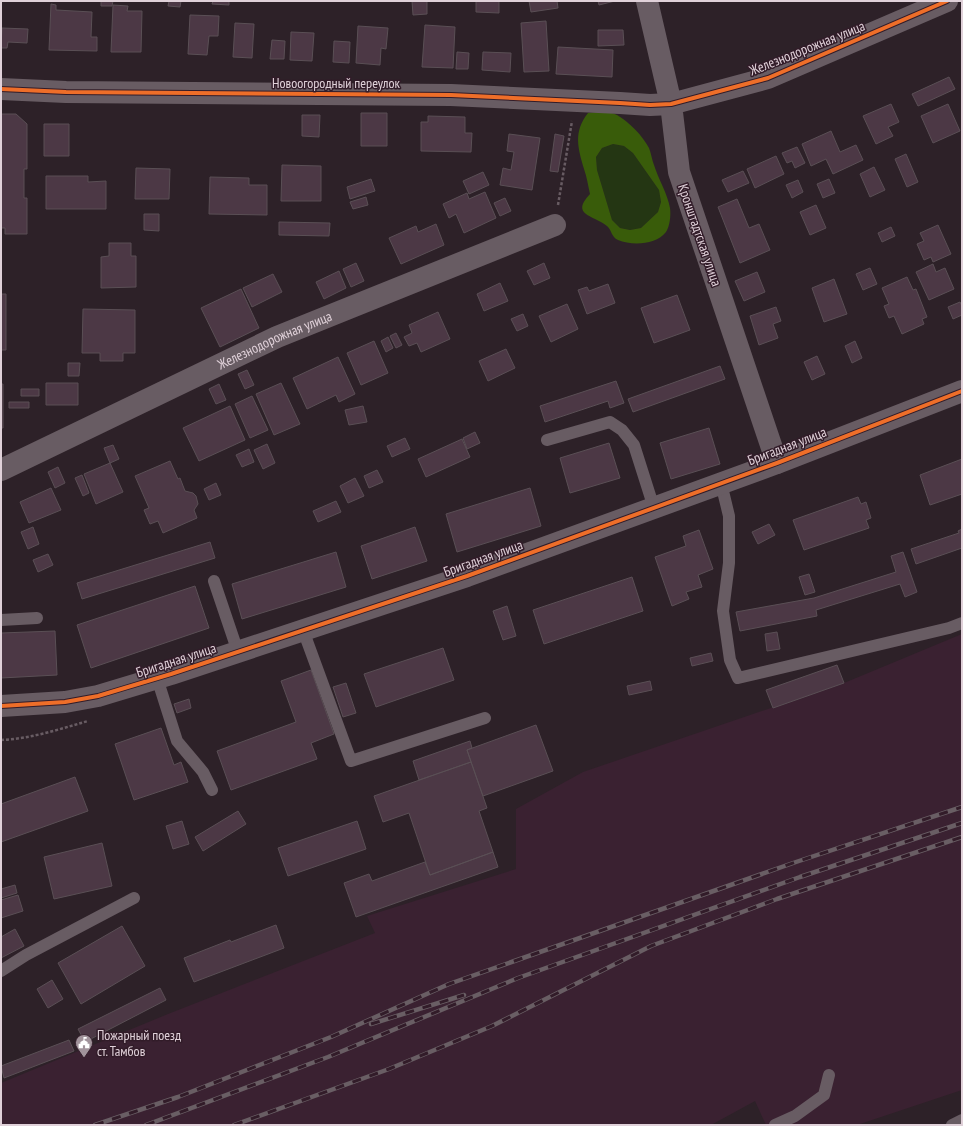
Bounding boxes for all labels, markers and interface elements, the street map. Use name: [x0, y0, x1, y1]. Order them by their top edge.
street label: Железнодорожная улица: [746, 17, 868, 80]
street label: Новоогородный переулок: [272, 74, 401, 92]
street label: Кронштадтская улица: [674, 181, 726, 289]
street label: Железнодорожная улица: [214, 307, 335, 374]
street label: Бригадная улица: [745, 423, 829, 469]
street label: Бригадная улица: [441, 535, 525, 581]
street label: Бригадная улица: [134, 639, 218, 681]
place label: Пожарный поезд ст. Тамбов: [97, 1026, 181, 1060]
public building icon: Пожарный поезд ст. Тамбов: [74, 1033, 94, 1058]

